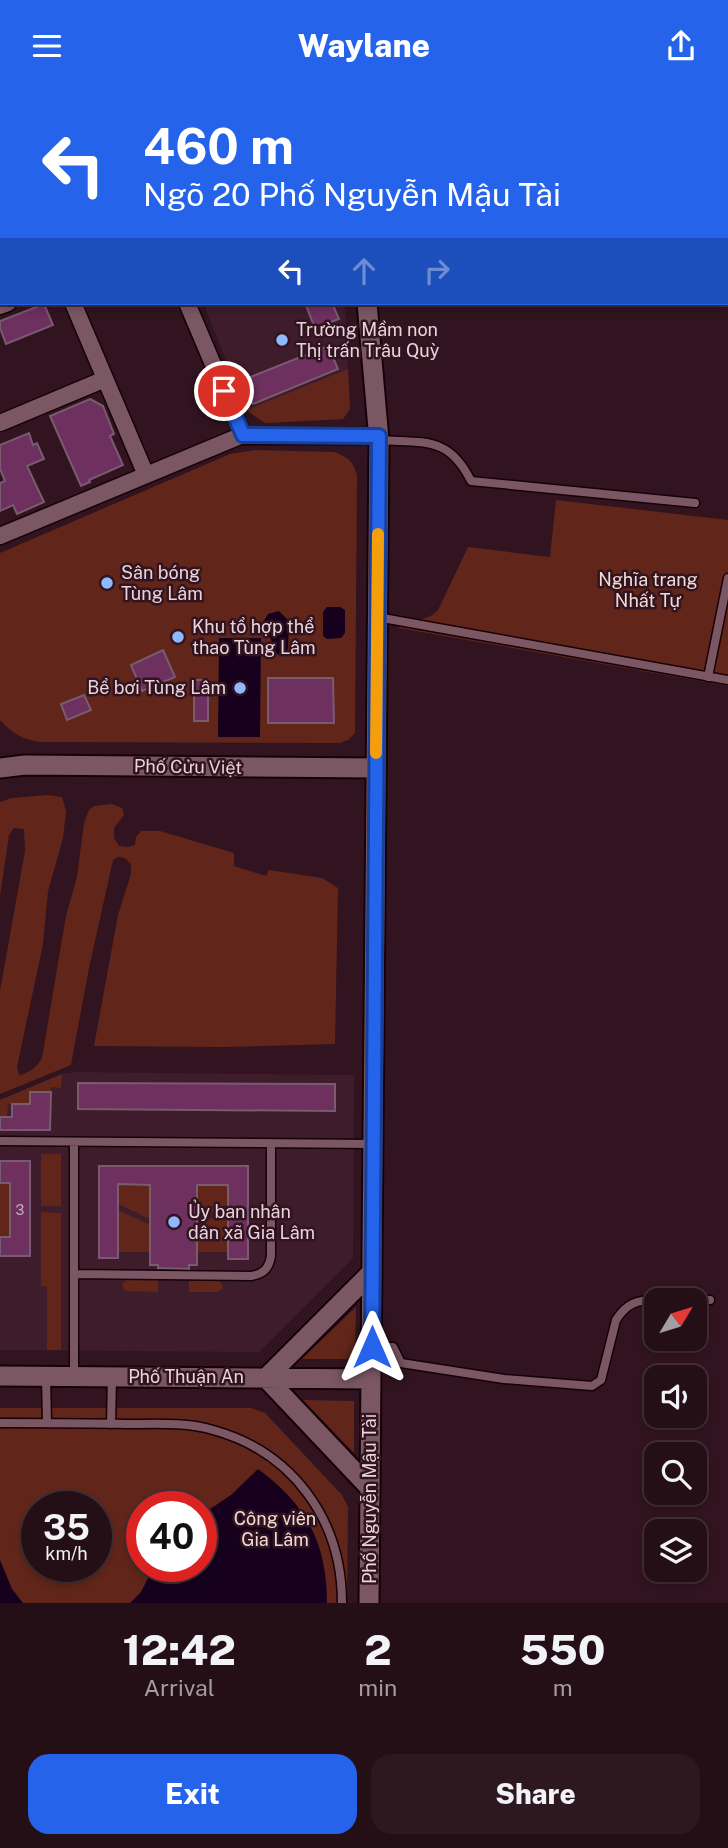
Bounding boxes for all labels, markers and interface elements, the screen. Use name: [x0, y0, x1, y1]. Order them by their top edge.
icon: menu: [28, 27, 66, 65]
text: Waylane: [298, 27, 430, 64]
icon: share: [662, 27, 700, 65]
text: 460 m: [143, 117, 294, 175]
icon: left: [28, 119, 119, 210]
text: Ngõ 20 Phố Nguyễn Mậu Tài: [143, 176, 561, 213]
icon: left: [272, 252, 310, 290]
icon: ahead: [345, 252, 383, 290]
icon: right: [418, 252, 456, 290]
place label: Trường Mầm non Thị trấn Trâu Quỳ: [296, 319, 440, 361]
marker: Trường Mầm non Thị trấn Trâu Quỳ: [274, 332, 290, 348]
pin: [194, 361, 254, 421]
icon: arrive: [205, 372, 243, 410]
place label: Sân bóng Tùng Lâm: [121, 562, 203, 604]
park label: Nghĩa trang Nhất Tự: [598, 569, 698, 611]
marker: Sân bóng Tùng Lâm: [99, 575, 115, 591]
place label: Khu tổ hợp thể thao Tùng Lâm: [192, 616, 316, 658]
marker: Khu tổ hợp thể thao Tùng Lâm: [170, 629, 186, 645]
place label: Bể bơi Tùng Lâm: [87, 677, 226, 698]
marker: Bể bơi Tùng Lâm: [232, 680, 248, 696]
street label: Phố Cửu Việt: [134, 755, 242, 778]
place label: Ủy ban nhân dân xã Gia Lâm: [188, 1199, 315, 1243]
house number: 3: [16, 1202, 25, 1218]
marker: Ủy ban nhân dân xã Gia Lâm: [166, 1214, 182, 1230]
north arrow: [644, 1288, 707, 1351]
map controls: [644, 1288, 707, 1582]
position arrow: [335, 1310, 409, 1384]
button: sound: [644, 1365, 707, 1428]
street label: Phố Thuận An: [128, 1366, 244, 1387]
street label: Phố Nguyễn Mậu Tài: [359, 1414, 380, 1584]
button: search: [644, 1442, 707, 1505]
speed limit sign: 40: [126, 1491, 217, 1582]
text: 35: [43, 1507, 90, 1548]
park label: Công viên Gia Lâm: [234, 1508, 316, 1550]
button: layers: [644, 1519, 707, 1582]
text: km/h: [45, 1543, 88, 1564]
text: 12:42: [122, 1625, 236, 1674]
text: 2: [364, 1625, 392, 1674]
text: 550: [520, 1625, 606, 1674]
text: Arrival: [144, 1674, 215, 1701]
text: min: [358, 1674, 397, 1701]
text: m: [553, 1674, 573, 1701]
button: Exit: [28, 1754, 357, 1834]
button: Share: [371, 1754, 700, 1834]

